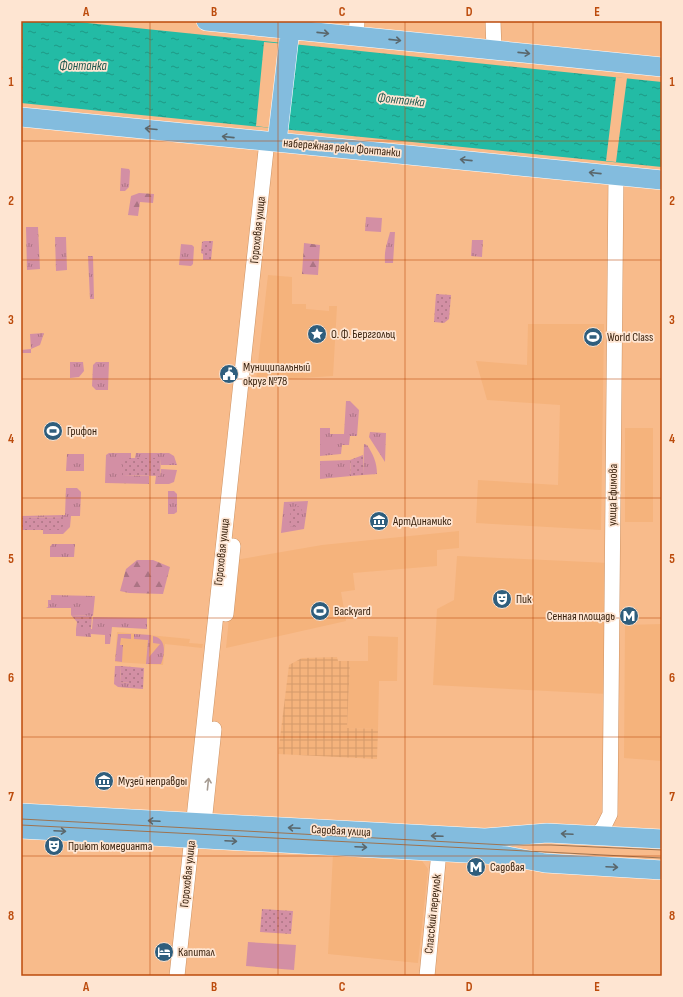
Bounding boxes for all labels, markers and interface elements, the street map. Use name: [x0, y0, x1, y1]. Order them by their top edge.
text: A: [82, 4, 90, 20]
text: B: [211, 4, 217, 20]
text: C: [339, 4, 346, 20]
text: D: [466, 4, 473, 20]
text: E: [594, 4, 600, 20]
one-way arrow: [316, 29, 329, 37]
one-way arrow: [388, 37, 401, 44]
one-way arrow: [517, 49, 530, 57]
water label: Фонтанка: [59, 58, 107, 74]
text: 1: [8, 74, 14, 90]
text: 1: [669, 74, 675, 90]
water label: Фонтанка: [377, 90, 426, 111]
one-way arrow: [145, 126, 158, 133]
one-way arrow: [222, 133, 235, 140]
street label: набережная реки Фонтанки: [283, 135, 401, 161]
one-way arrow: [460, 156, 473, 164]
one-way arrow: [589, 169, 602, 177]
text: 2: [8, 193, 14, 209]
text: 2: [669, 193, 675, 209]
street label: Гороховая улица: [247, 195, 269, 264]
text: 3: [8, 312, 14, 328]
text: 3: [669, 312, 675, 328]
place icon: О. Ф. Берггольц: [306, 323, 328, 345]
sports icon: World Class: [582, 326, 604, 348]
place label: О. Ф. Берггольц: [331, 327, 395, 342]
place label: World Class: [607, 330, 653, 345]
place label: Муниципальный округ №78: [243, 360, 310, 389]
public building icon: Муниципальный округ №78: [218, 363, 240, 385]
sports icon: Грифон: [42, 420, 64, 442]
place label: Грифон: [67, 424, 97, 439]
text: 4: [8, 431, 14, 447]
text: 4: [669, 431, 675, 447]
street label: улица Ефимова: [605, 463, 621, 526]
museum icon: АртДинамикс: [368, 510, 390, 532]
place label: АртДинамикс: [392, 514, 452, 529]
street label: Гороховая улица: [211, 517, 233, 586]
text: 5: [8, 551, 14, 567]
text: 5: [669, 551, 675, 567]
theatre icon: Пик: [491, 588, 513, 610]
place label: Пик: [516, 592, 532, 607]
sports icon: Backyard: [309, 600, 331, 622]
place label: Backyard: [334, 604, 371, 619]
metro station icon: Сенная площадь: [618, 605, 640, 627]
place label: Сенная площадь: [547, 609, 615, 624]
text: 6: [8, 670, 14, 686]
text: 6: [669, 670, 675, 686]
museum icon: Музей неправды: [93, 770, 115, 792]
place label: Музей неправды: [118, 774, 187, 789]
one-way arrow: [204, 778, 212, 791]
text: 7: [8, 789, 14, 805]
text: 7: [669, 789, 675, 805]
one-way arrow: [148, 817, 161, 824]
street label: Садовая улица: [311, 822, 372, 840]
one-way arrow: [287, 824, 300, 832]
one-way arrow: [53, 827, 66, 835]
one-way arrow: [561, 831, 574, 838]
one-way arrow: [431, 832, 444, 839]
theatre icon: Приют комедианта: [43, 835, 65, 857]
one-way arrow: [224, 837, 237, 844]
place label: Приют комедианта: [68, 839, 153, 854]
street label: Гороховая улица: [177, 839, 199, 908]
one-way arrow: [354, 844, 367, 851]
metro station icon: Садовая: [465, 856, 487, 878]
place label: Садовая: [490, 860, 525, 875]
one-way arrow: [605, 864, 618, 871]
street label: Спасский переулок: [421, 873, 445, 954]
text: 8: [8, 908, 14, 924]
text: 8: [669, 908, 675, 924]
hotel icon: Капитал: [153, 941, 175, 963]
place label: Капитал: [178, 945, 215, 960]
text: A: [82, 979, 90, 995]
text: B: [211, 979, 217, 995]
text: C: [339, 979, 346, 995]
text: D: [466, 979, 473, 995]
text: E: [594, 979, 600, 995]

